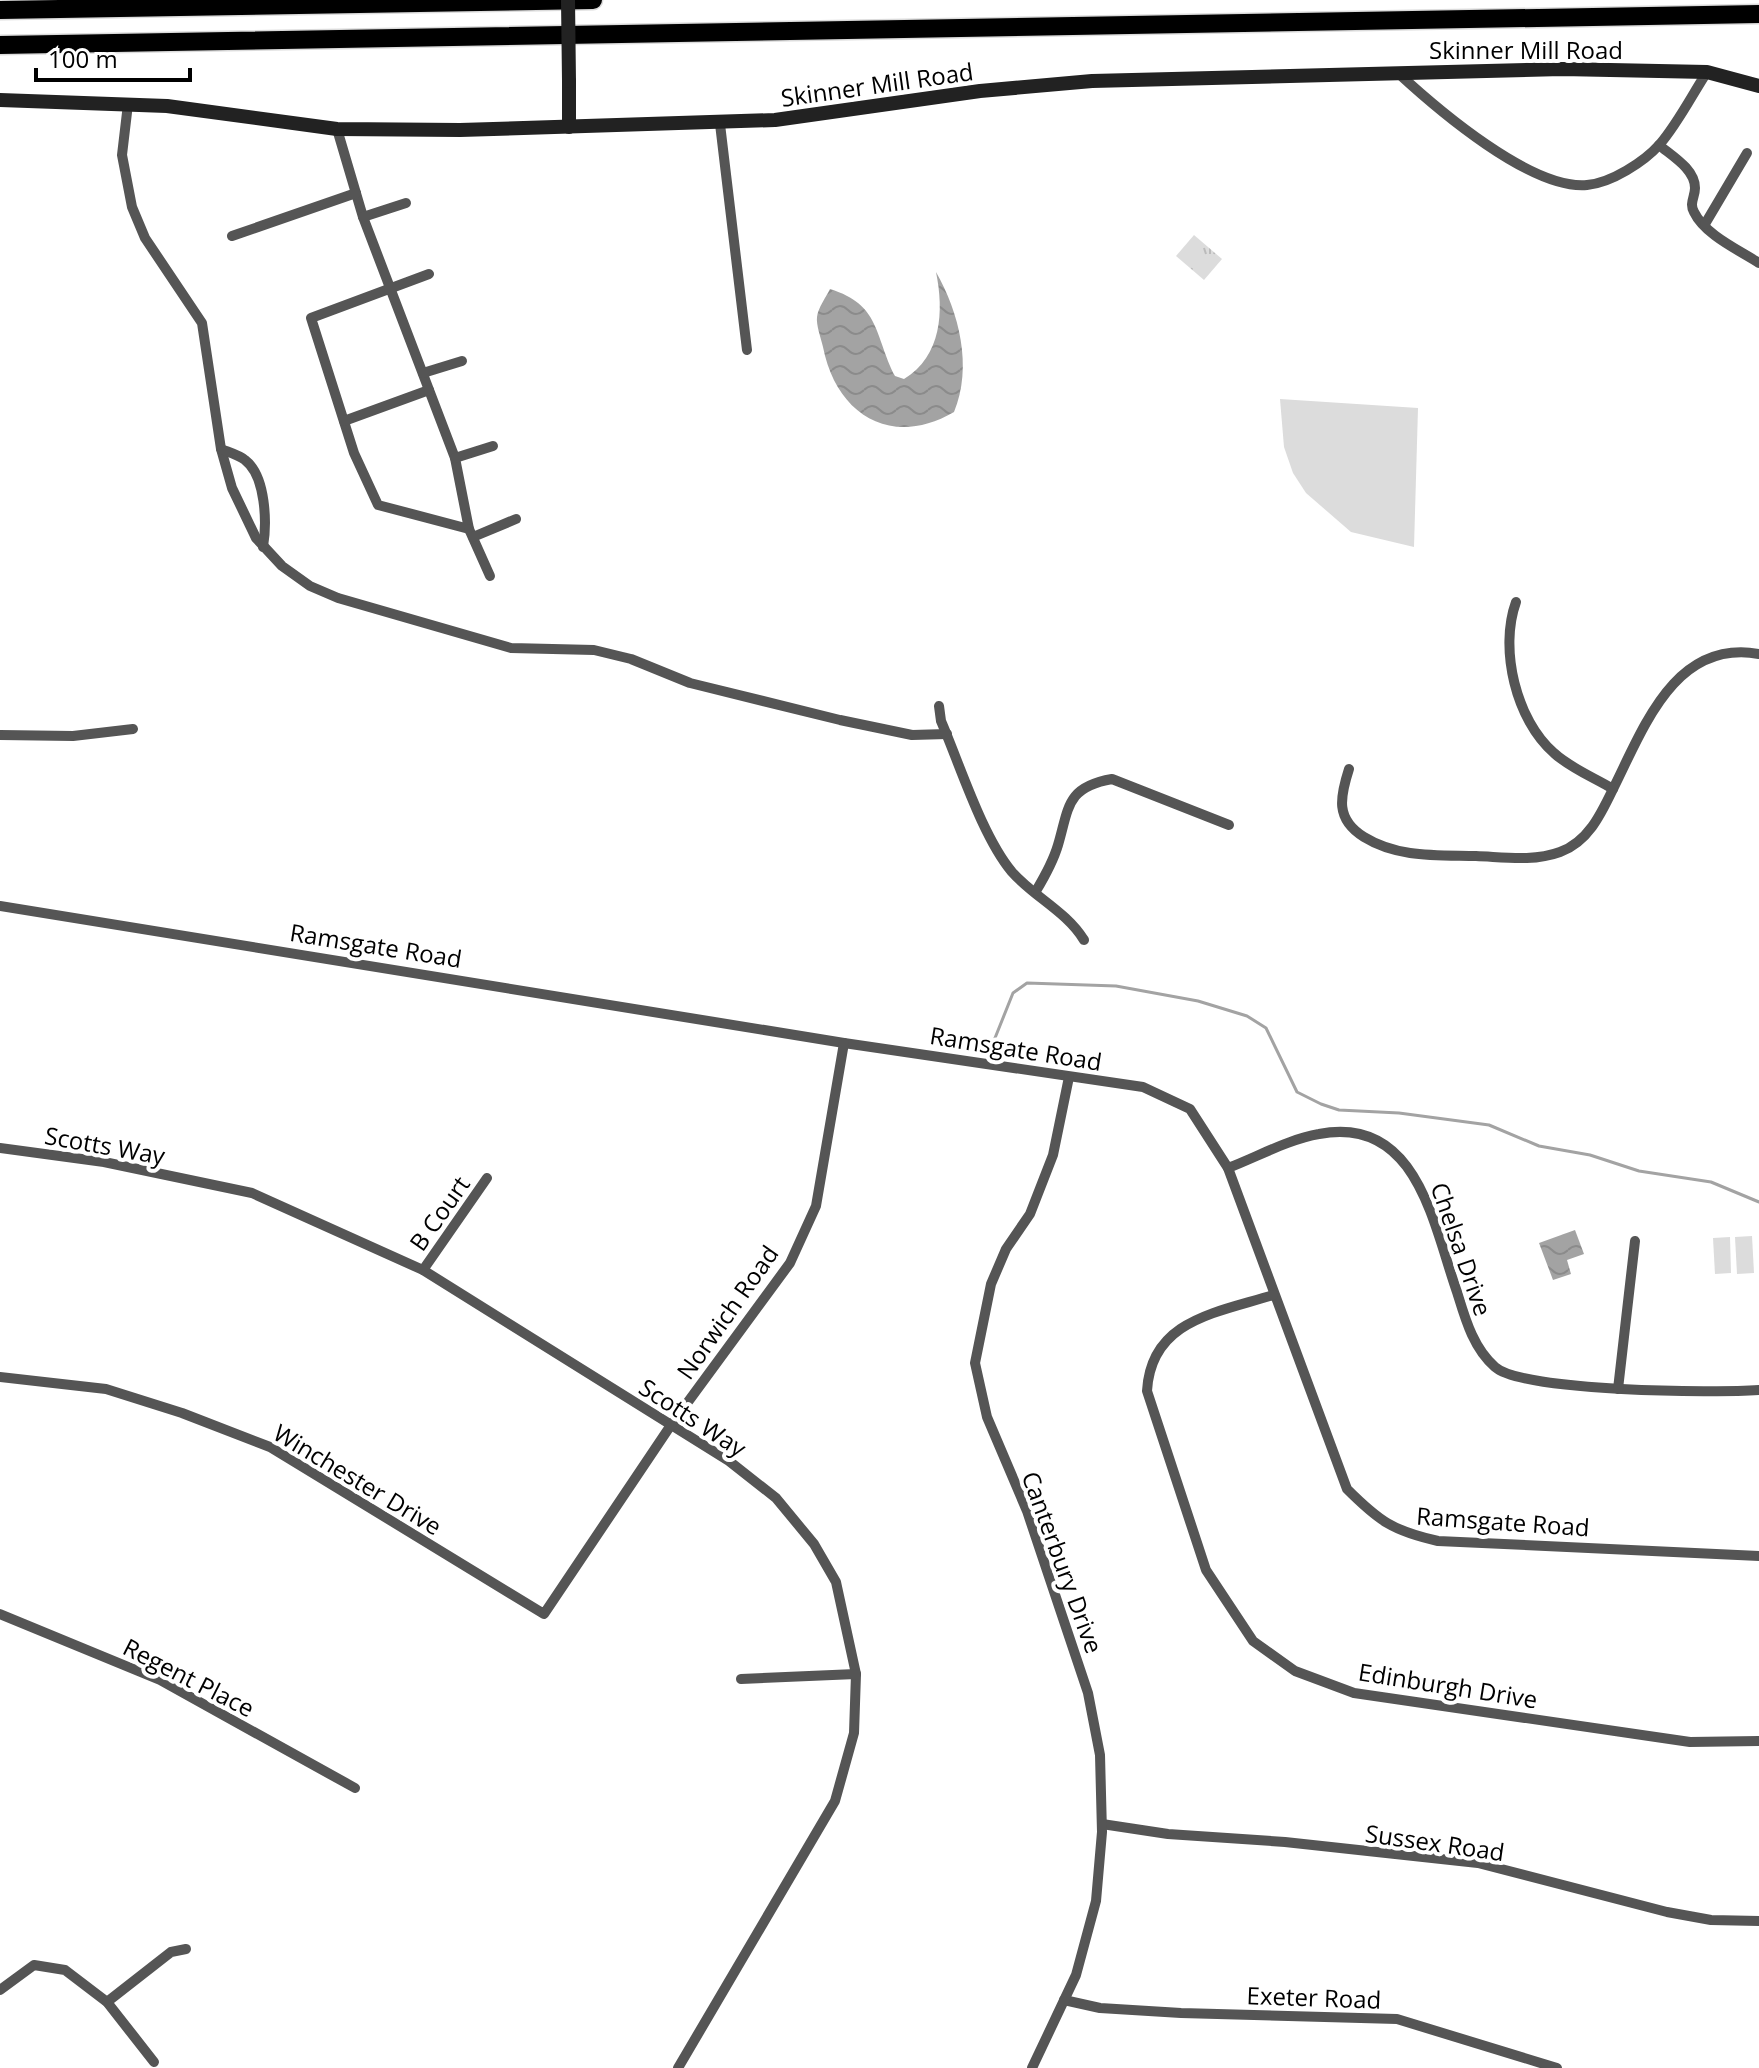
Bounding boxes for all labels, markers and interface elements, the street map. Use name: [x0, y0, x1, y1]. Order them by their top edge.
scale bar: [36, 32, 190, 82]
street label: Skinner Mill Road: [1429, 33, 1623, 66]
text: 100 m: [48, 42, 118, 75]
street label: Skinner Mill Road: [779, 54, 975, 114]
street label: Ramsgate Road: [288, 915, 464, 975]
street label: Ramsgate Road: [928, 1018, 1104, 1078]
street label: Scotts Way: [42, 1118, 169, 1172]
street label: B Court: [401, 1169, 477, 1257]
street label: Chelsa Drive: [1424, 1178, 1500, 1320]
street label: Norwich Road: [669, 1238, 785, 1386]
street label: Scotts Way: [633, 1370, 754, 1464]
street label: Winchester Drive: [268, 1416, 448, 1542]
street label: Canterbury Drive: [1015, 1467, 1111, 1657]
street label: Ramsgate Road: [1415, 1498, 1591, 1544]
street label: Regent Place: [118, 1630, 260, 1724]
street label: Edinburgh Drive: [1356, 1655, 1540, 1715]
street label: Sussex Road: [1363, 1816, 1507, 1868]
street label: Exeter Road: [1246, 1978, 1382, 2016]

